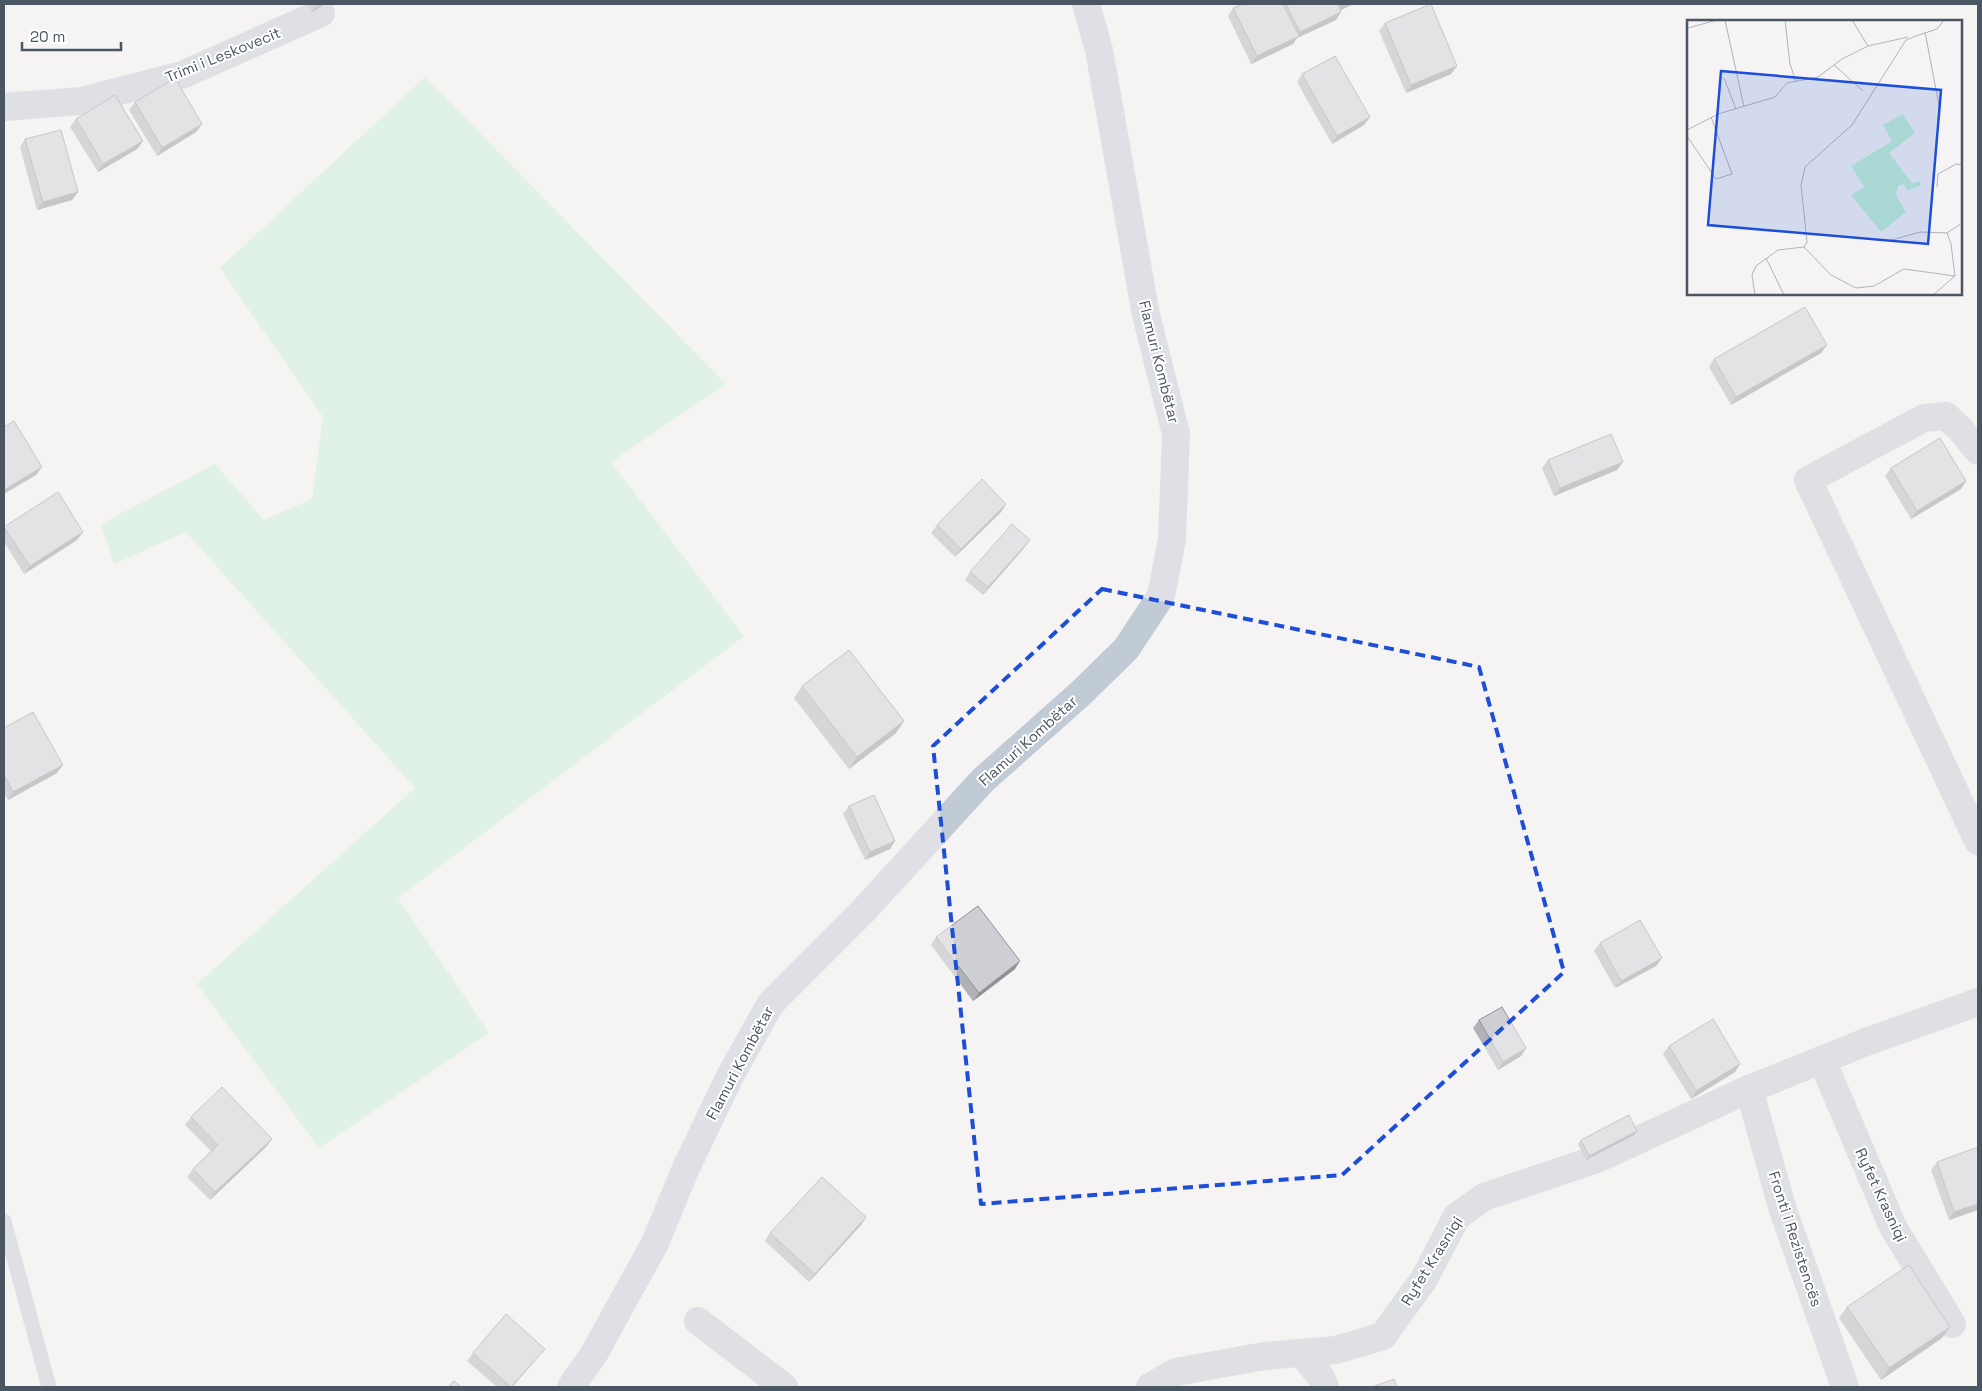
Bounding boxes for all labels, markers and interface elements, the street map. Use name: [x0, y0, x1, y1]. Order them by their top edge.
scale bar: [22, 20, 121, 52]
inset map: [1687, 20, 1962, 295]
street label: Trimi i Leskovecit: [162, 23, 283, 86]
text: 20 m: [30, 27, 65, 46]
street label: Flamuri Kombëtar: [1135, 298, 1184, 426]
street label: Flamuri Kombëtar: [975, 691, 1081, 790]
street label: Flamuri Kombëtar: [702, 1002, 778, 1123]
street label: Ryfet Krasniqi: [1851, 1145, 1912, 1245]
street label: Fronti i Rezistencës: [1765, 1169, 1826, 1309]
street label: Ryfet Krasniqi: [1397, 1213, 1467, 1309]

